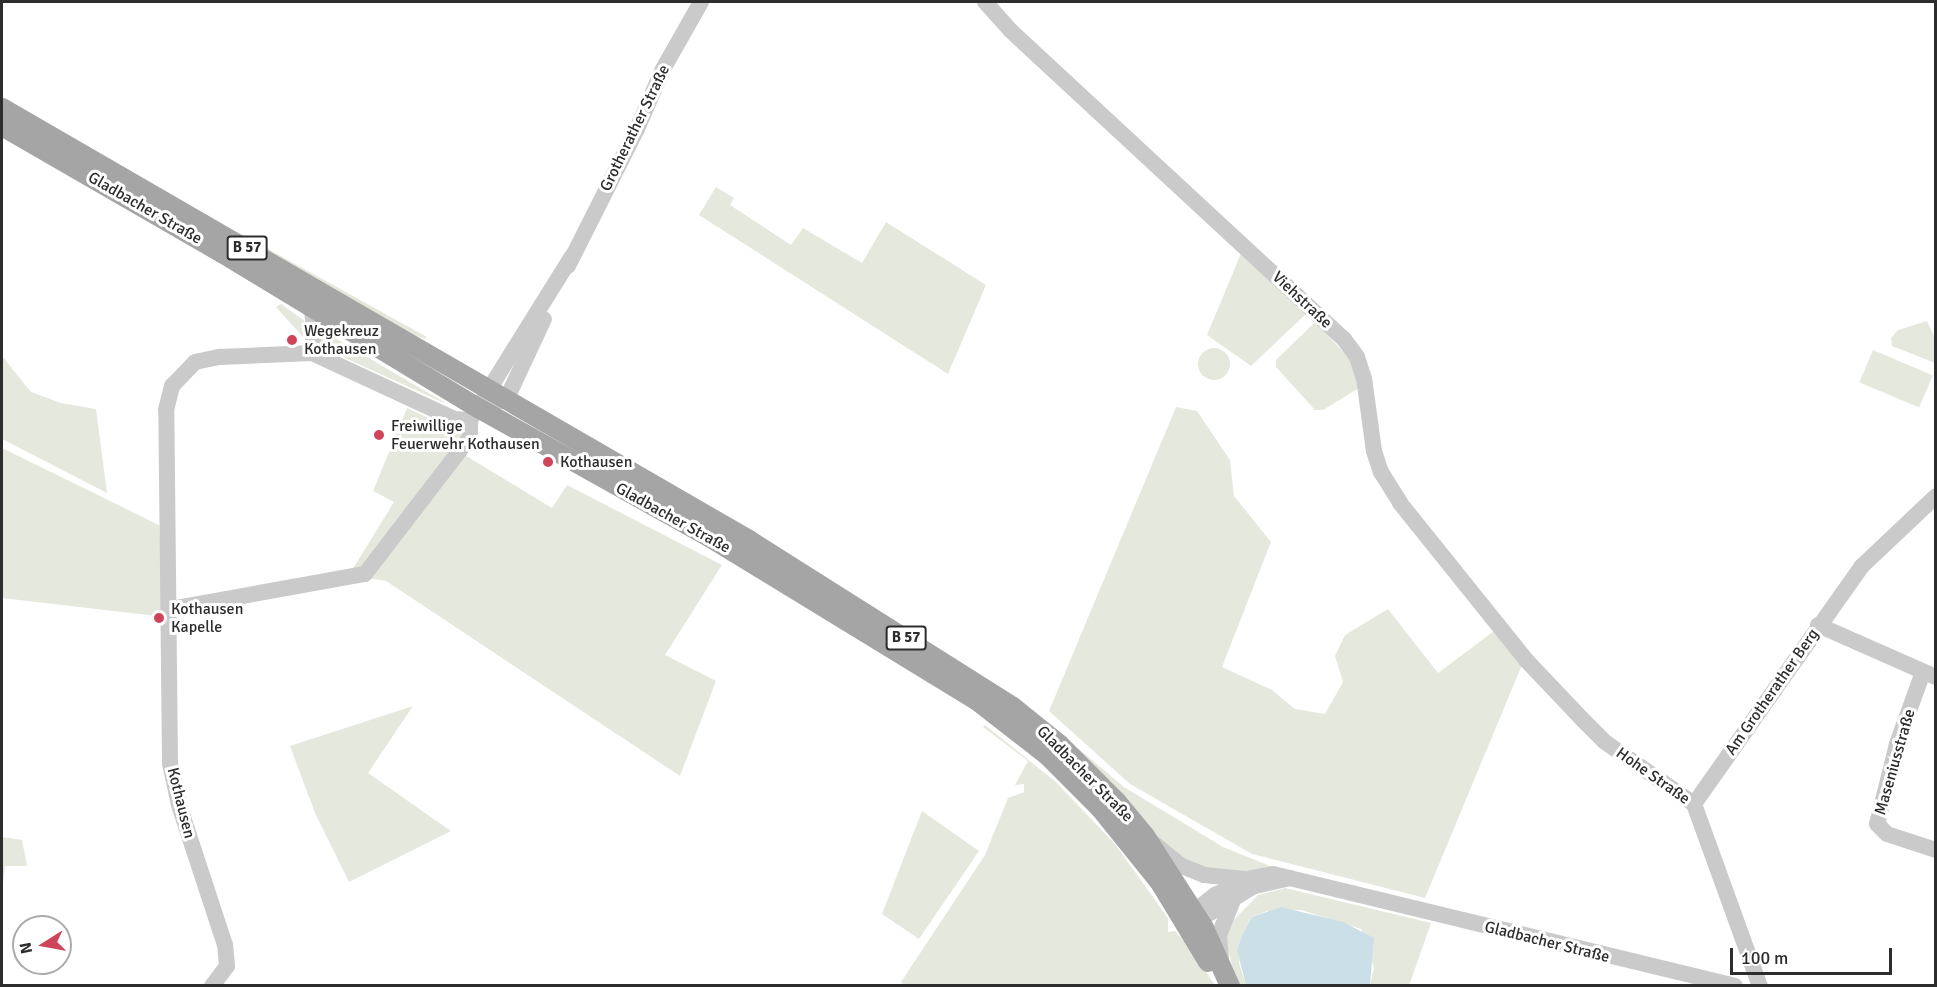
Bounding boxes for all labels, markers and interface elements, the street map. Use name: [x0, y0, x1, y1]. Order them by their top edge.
street label: Grotherather Straße: [596, 62, 674, 194]
street label: Gladbacher Straße: [85, 168, 205, 248]
road number: B 57: [226, 236, 268, 260]
street label: Viehstraße: [1268, 267, 1336, 333]
place label: Wegekreuz Kothausen: [304, 321, 379, 359]
marker: Wegekreuz Kothausen: [285, 333, 299, 347]
place label: Freiwillige Feuerwehr Kothausen: [391, 416, 540, 454]
marker: Freiwillige Feuerwehr Kothausen: [372, 428, 386, 442]
place label: Kothausen: [560, 452, 632, 472]
marker: Kothausen: [541, 455, 555, 469]
street label: Gladbacher Straße: [612, 479, 734, 557]
place label: Kothausen Kapelle: [171, 599, 243, 637]
marker: Kothausen Kapelle: [152, 611, 166, 625]
street label: Am Grotherather Berg: [1721, 625, 1823, 759]
road number: B 57: [885, 626, 927, 650]
street label: Maseniusstraße: [1871, 707, 1919, 817]
street label: Gladbacher Straße: [1033, 722, 1137, 826]
street label: Hohe Straße: [1612, 744, 1694, 808]
street label: Kothausen: [163, 766, 199, 840]
north arrow: [12, 915, 72, 975]
street label: Gladbacher Straße: [1483, 917, 1611, 967]
scale bar: [1733, 936, 1895, 974]
text: N: [15, 941, 37, 955]
text: 100 m: [1741, 947, 1788, 969]

